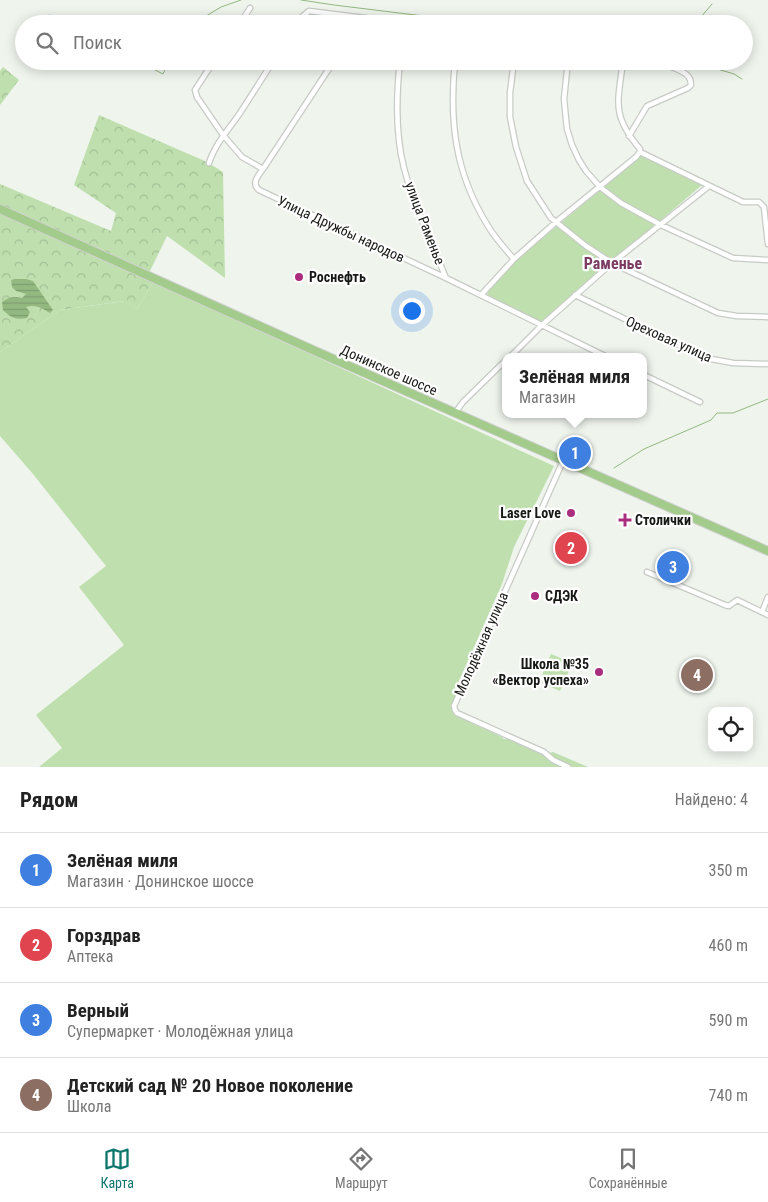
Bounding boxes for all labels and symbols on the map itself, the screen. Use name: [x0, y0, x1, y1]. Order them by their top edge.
street label: улица Раменье: [402, 179, 448, 267]
street label: Улица Дружбы народов: [275, 193, 407, 265]
district label: Раменье: [584, 254, 643, 273]
place label: Роснефть: [309, 269, 366, 285]
marker: Роснефть: [293, 271, 305, 283]
your location: [399, 298, 425, 324]
street label: Ореховая улица: [623, 313, 715, 365]
street label: Донинское шоссе: [338, 342, 440, 399]
pin: 1: [559, 434, 591, 472]
place label: Laser Love: [500, 505, 561, 521]
marker: Laser Love: [565, 507, 577, 519]
place label: Столички: [635, 512, 691, 528]
marker: Столички: [619, 514, 631, 526]
pin: 2: [555, 529, 587, 567]
pin: 3: [657, 548, 689, 586]
place label: СДЭК: [545, 588, 578, 604]
street label: Молодёжная улица: [451, 590, 511, 698]
marker: СДЭК: [529, 590, 541, 602]
place label: Школа №35 «Вектор успеха»: [492, 656, 589, 688]
pin: 4: [681, 656, 713, 694]
marker: Школа №35 «Вектор успеха»: [593, 666, 605, 678]

